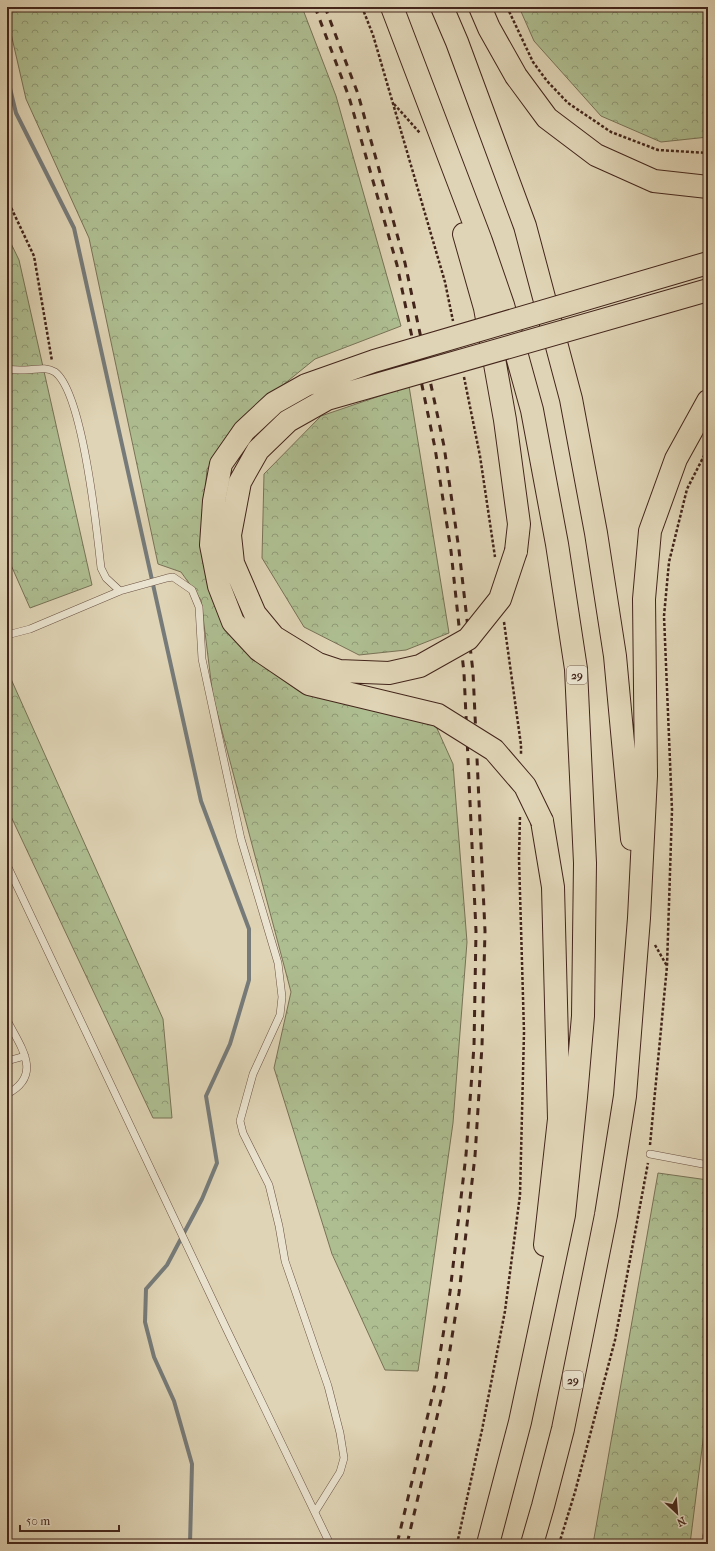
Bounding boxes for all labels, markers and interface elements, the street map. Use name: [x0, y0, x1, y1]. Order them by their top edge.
road number: 29: [567, 666, 587, 684]
road number: 29: [563, 1371, 583, 1389]
north arrow: [657, 1493, 697, 1533]
scale bar: [20, 1507, 119, 1533]
text: 50 m: [26, 1514, 50, 1528]
text: N: [674, 1514, 688, 1529]

